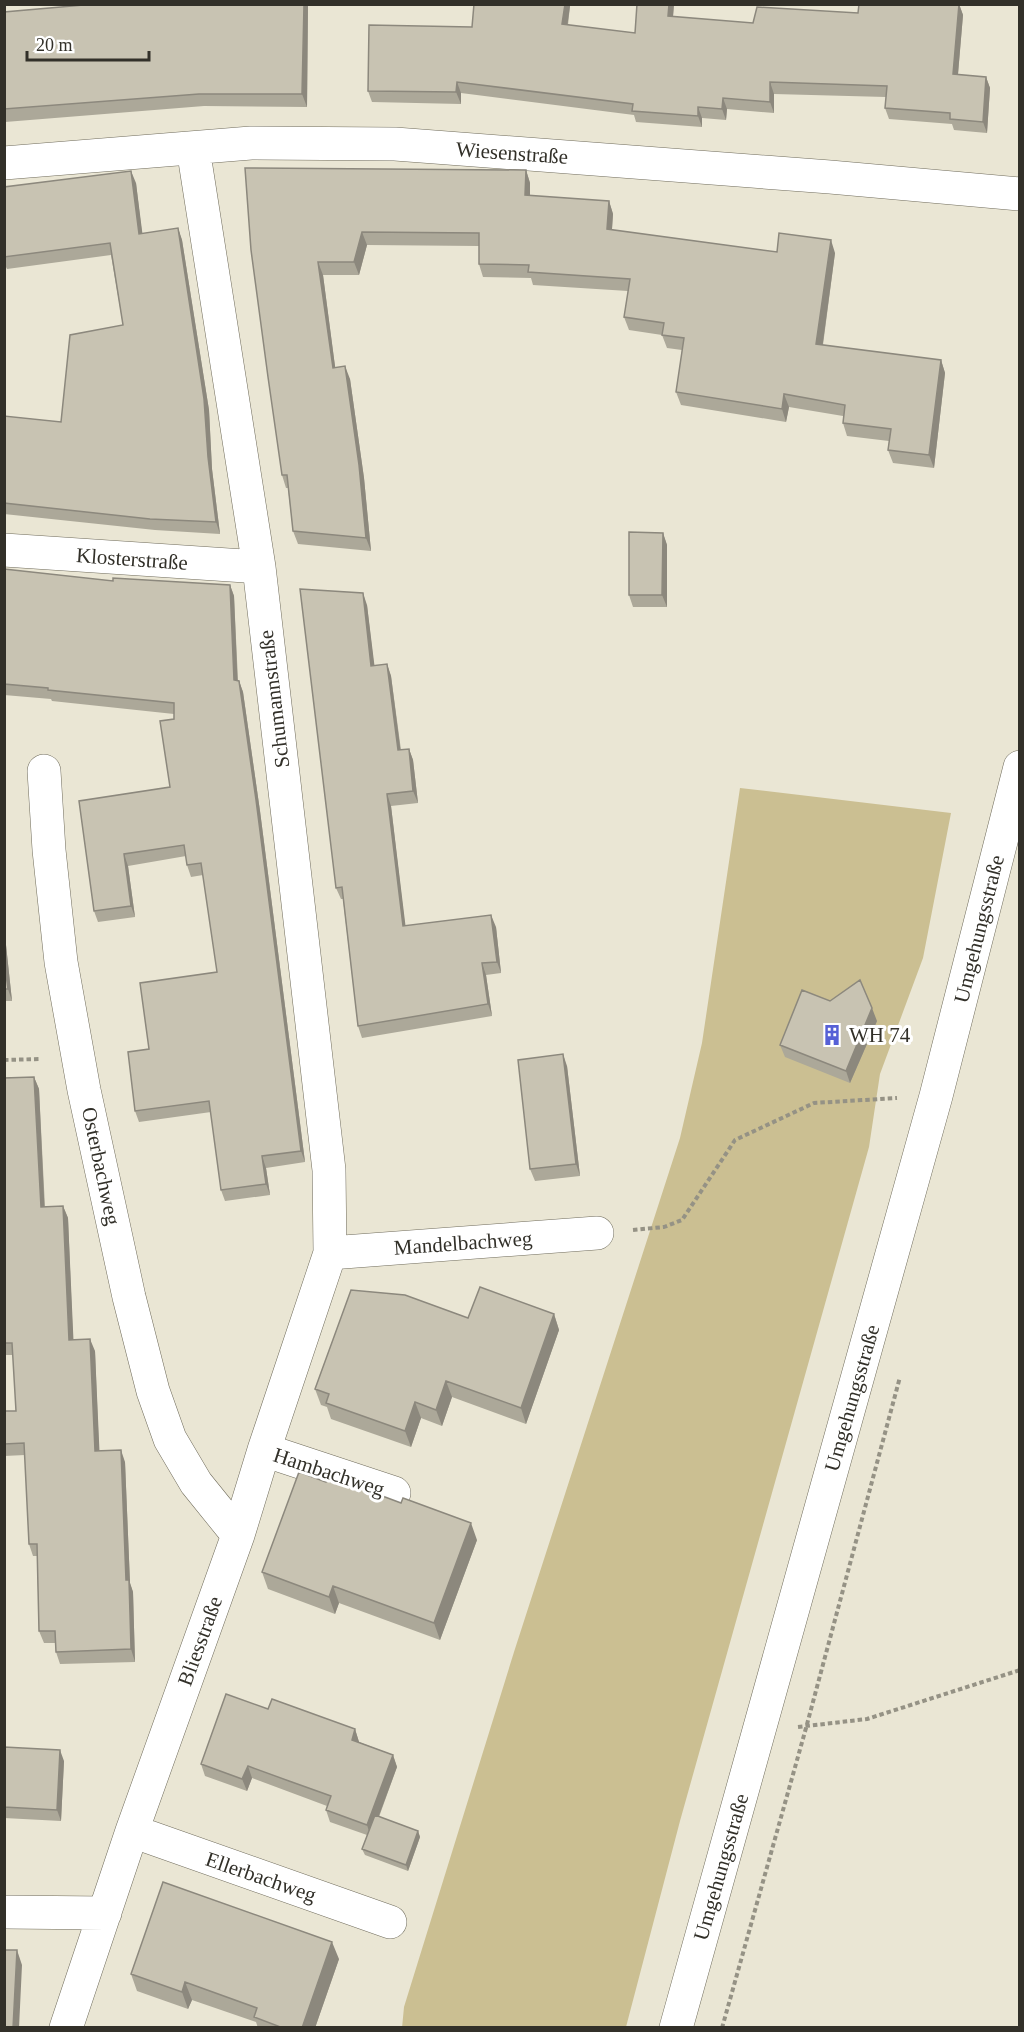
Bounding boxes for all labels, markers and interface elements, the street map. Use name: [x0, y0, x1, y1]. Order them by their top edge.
scale bar: [27, 24, 148, 62]
text: 20 m: [36, 35, 73, 55]
street label: Wiesenstraße: [455, 137, 569, 169]
street label: Klosterstraße: [75, 543, 189, 575]
street label: Schumannstraße: [254, 629, 294, 769]
street label: Umgehungsstraße: [949, 853, 1009, 1005]
building icon: WH 74: [820, 1023, 844, 1047]
place label: WH 74: [849, 1023, 911, 1047]
street label: Osterbachweg: [77, 1105, 125, 1228]
street label: Mandelbachweg: [393, 1226, 534, 1260]
street label: Umgehungsstraße: [820, 1322, 884, 1474]
street label: Hambachweg: [270, 1443, 388, 1501]
street label: Bliesstraße: [173, 1593, 227, 1689]
street label: Umgehungsstraße: [689, 1791, 753, 1943]
street label: Ellerbachweg: [203, 1847, 320, 1907]

